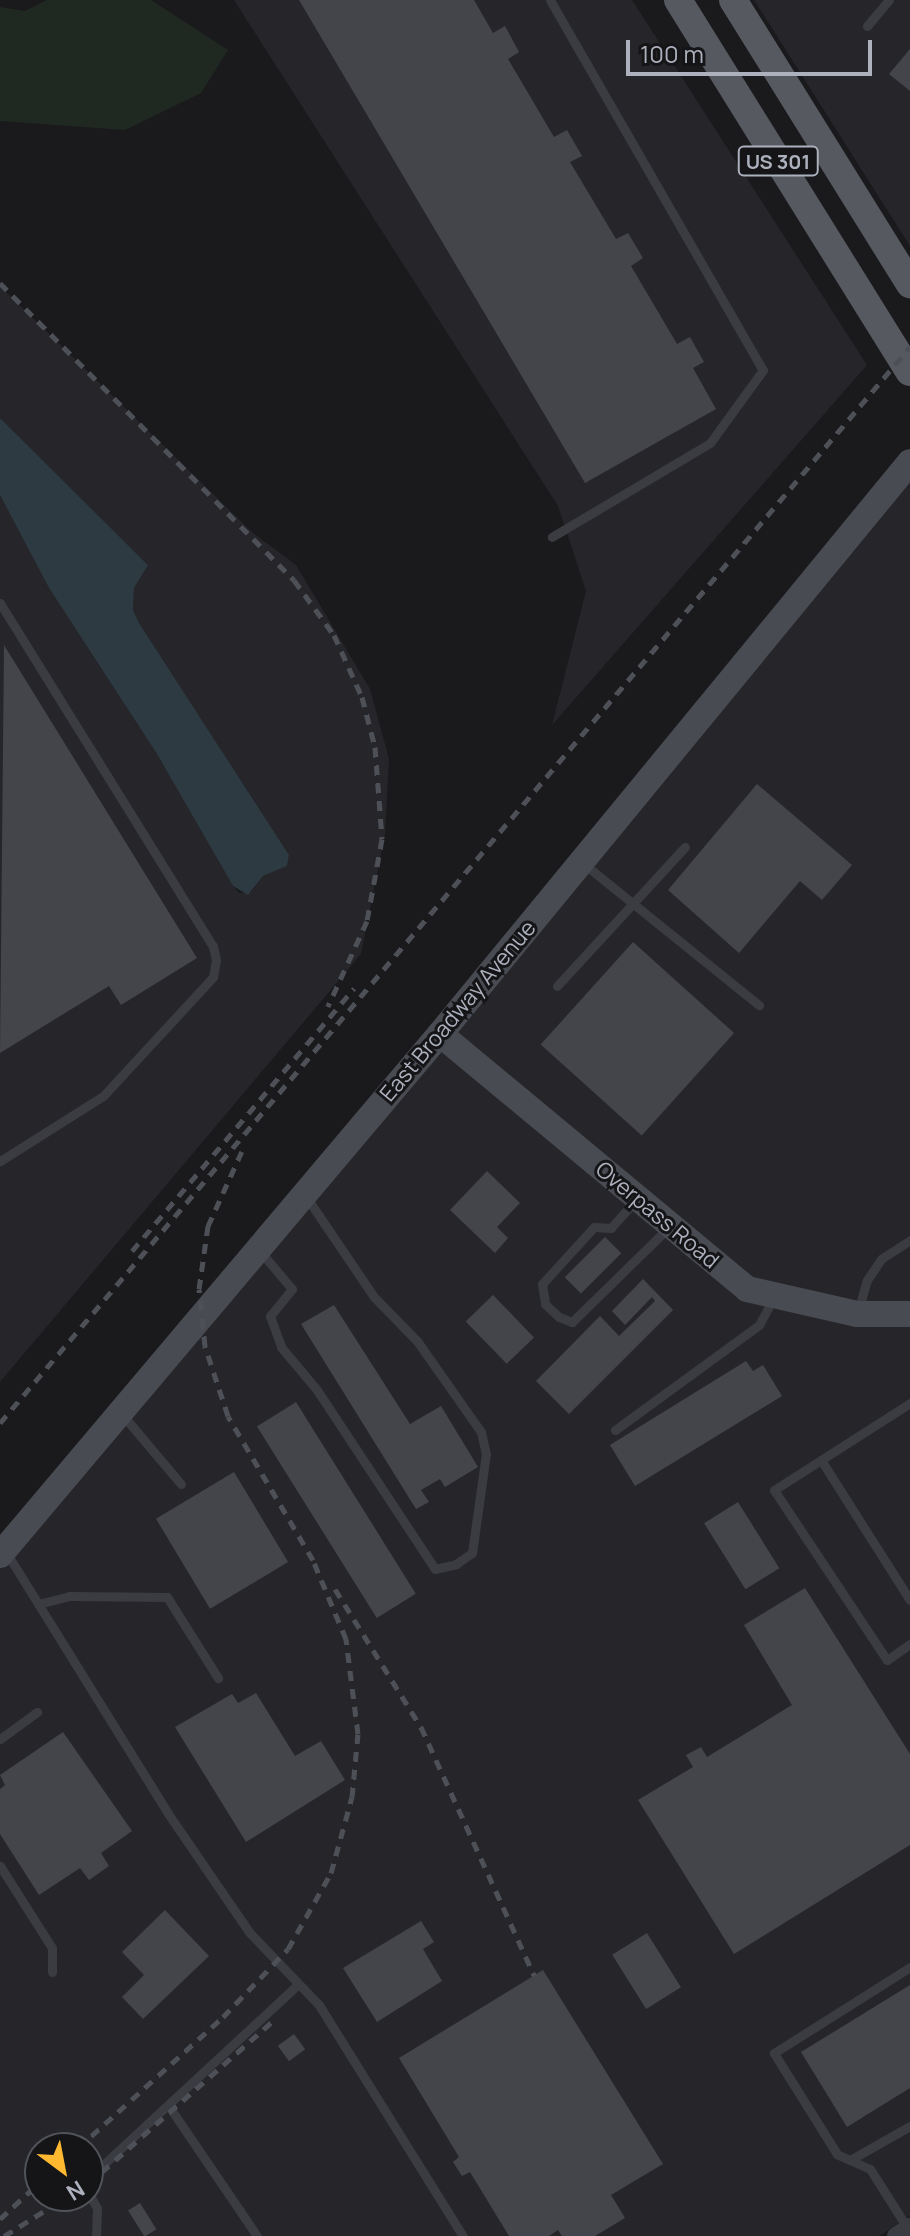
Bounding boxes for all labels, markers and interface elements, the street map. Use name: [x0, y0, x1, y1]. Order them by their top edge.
scale bar: [630, 24, 876, 74]
text: 100 m: [640, 37, 704, 70]
road number: US 301: [736, 145, 820, 177]
street label: East Broadway Avenue: [375, 915, 541, 1107]
street label: Overpass Road: [590, 1156, 724, 1274]
north arrow: [24, 2132, 104, 2212]
text: N: [61, 2174, 90, 2208]

